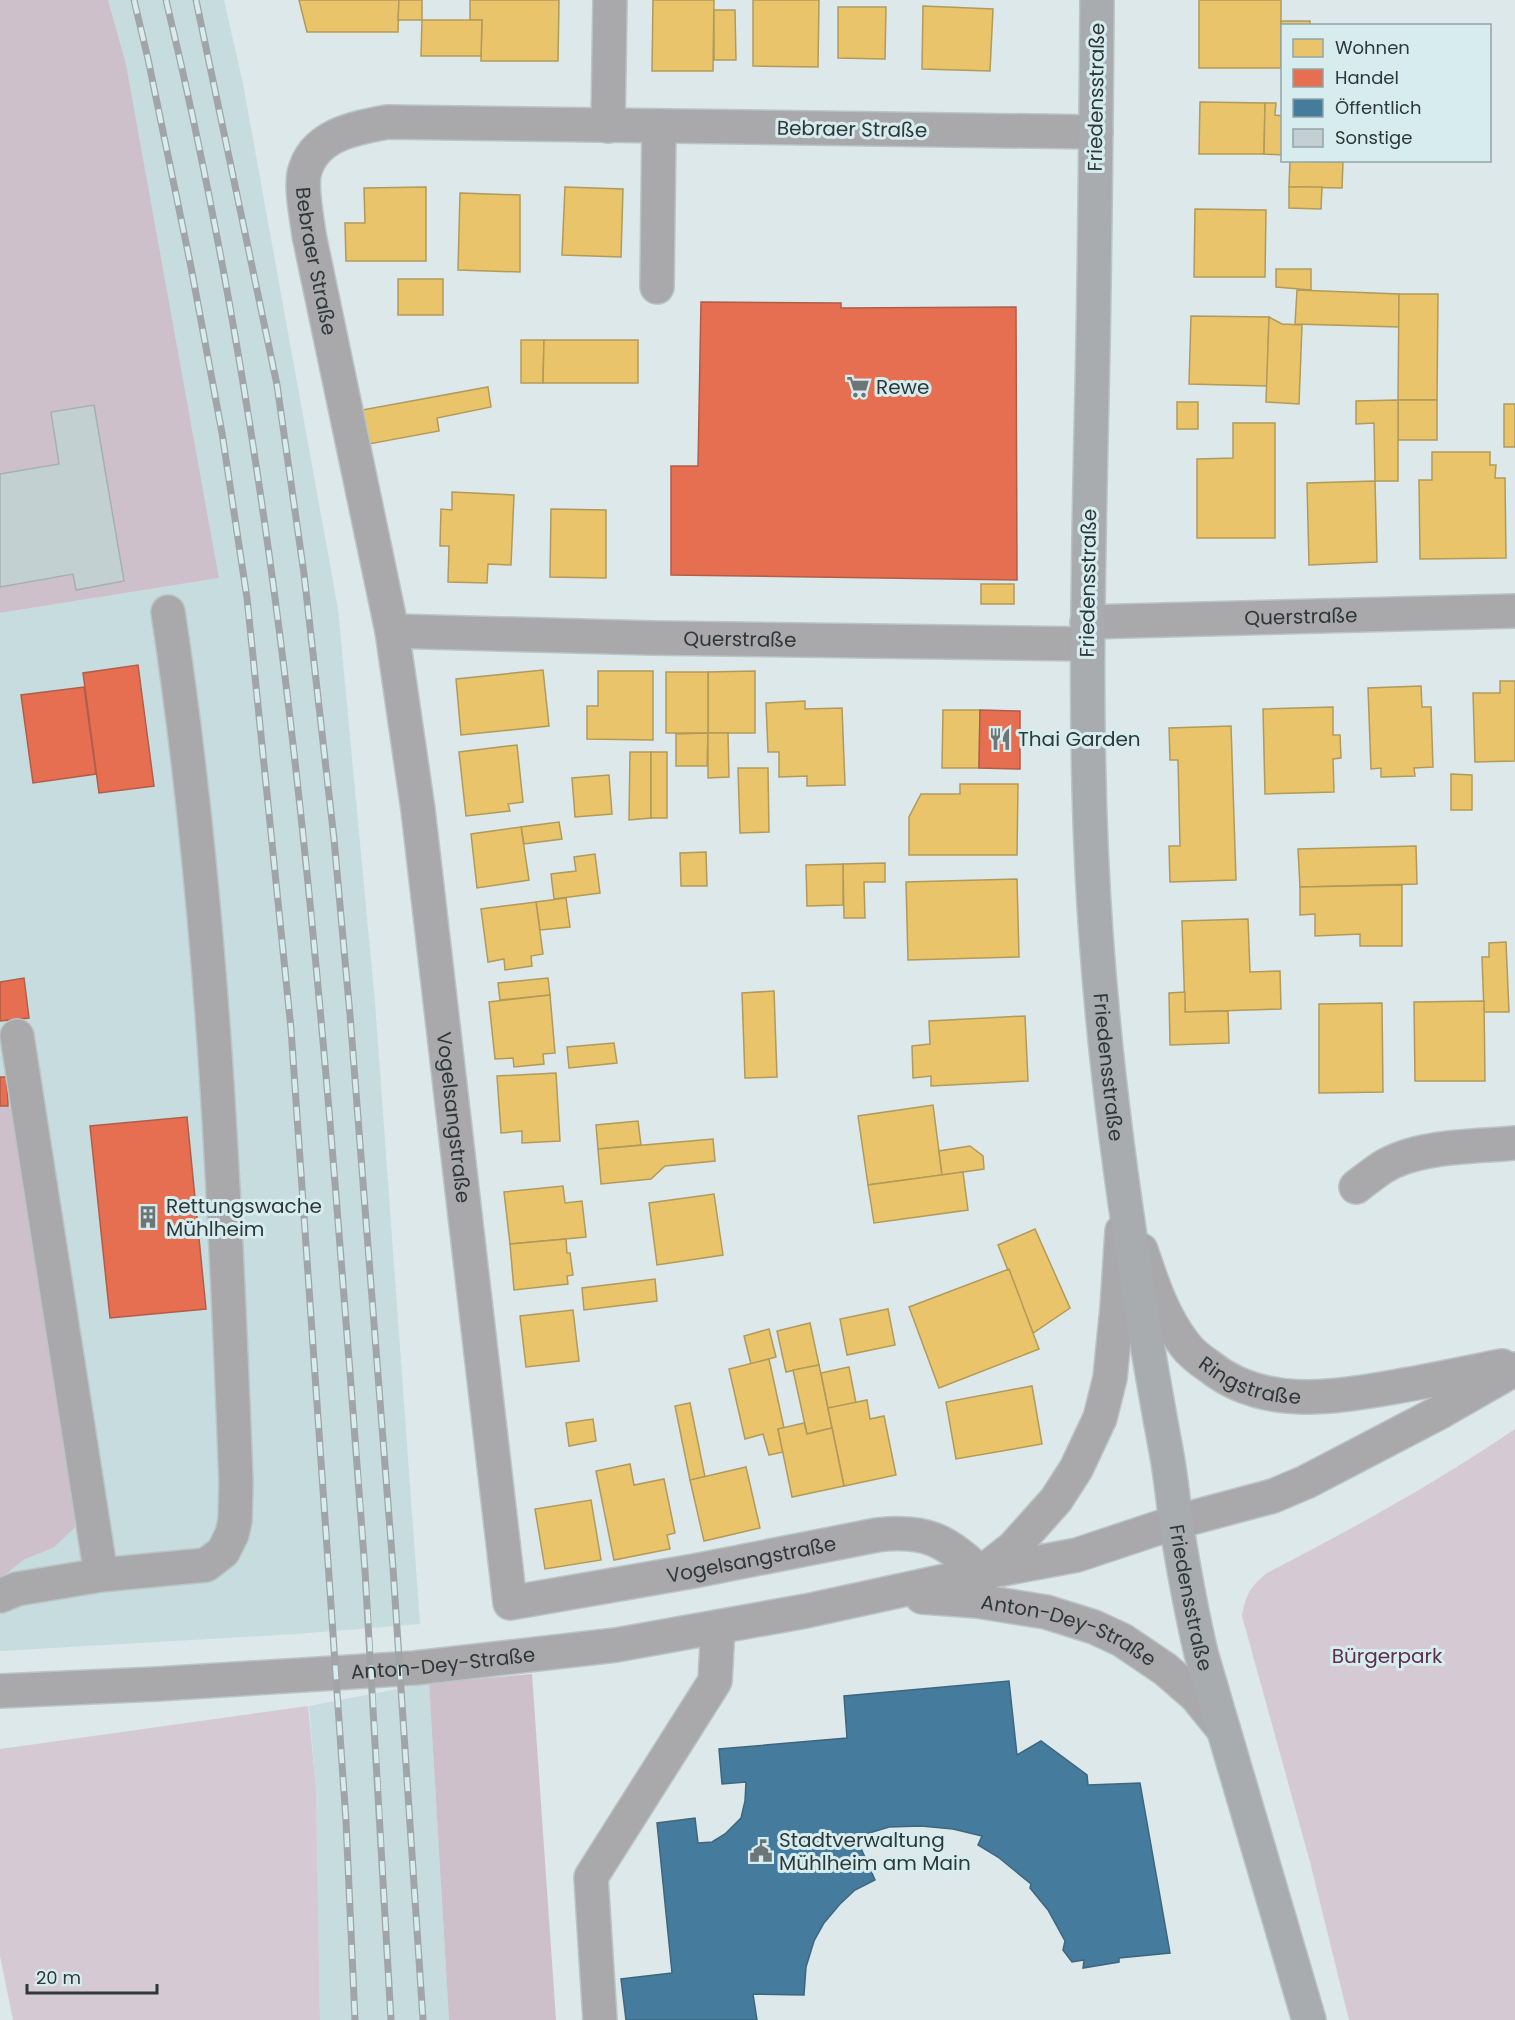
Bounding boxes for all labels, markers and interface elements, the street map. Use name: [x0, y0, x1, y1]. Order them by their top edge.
street label: Friedensstraße: [1081, 22, 1111, 172]
legend: [1281, 24, 1491, 162]
text: Wohnen: [1335, 35, 1410, 60]
text: Handel: [1335, 65, 1399, 90]
text: Öffentlich: [1335, 95, 1422, 120]
street label: Bebraer Straße: [777, 114, 927, 144]
text: Sonstige: [1335, 125, 1412, 150]
street label: Bebraer Straße: [289, 186, 344, 338]
place label: Rewe: [876, 373, 929, 401]
supermarket icon: Rewe: [845, 374, 871, 400]
street label: Friedensstraße: [1073, 508, 1103, 658]
street label: Querstraße: [1244, 601, 1358, 632]
street label: Querstraße: [683, 624, 797, 654]
place label: Thai Garden: [1018, 725, 1141, 753]
restaurant icon: Thai Garden: [987, 726, 1013, 752]
street label: Friedensstraße: [1087, 992, 1130, 1143]
street label: Vogelsangstraße: [430, 1030, 478, 1205]
place label: Rettungswache Mühlheim: [166, 1192, 322, 1243]
building icon: Rettungswache Mühlheim: [135, 1204, 161, 1230]
street label: Ringstraße: [1193, 1349, 1302, 1411]
street label: Friedensstraße: [1163, 1522, 1220, 1674]
street label: Vogelsangstraße: [664, 1529, 839, 1590]
street label: Anton-Dey-Straße: [979, 1588, 1162, 1673]
street label: Anton-Dey-Straße: [350, 1640, 537, 1686]
park label: Bürgerpark: [1332, 1642, 1443, 1670]
place label: Stadtverwaltung Mühlheim am Main: [779, 1826, 971, 1877]
public building icon: Stadtverwaltung Mühlheim am Main: [748, 1838, 774, 1864]
scale bar: [27, 1957, 158, 1995]
text: 20 m: [36, 1965, 81, 1990]

